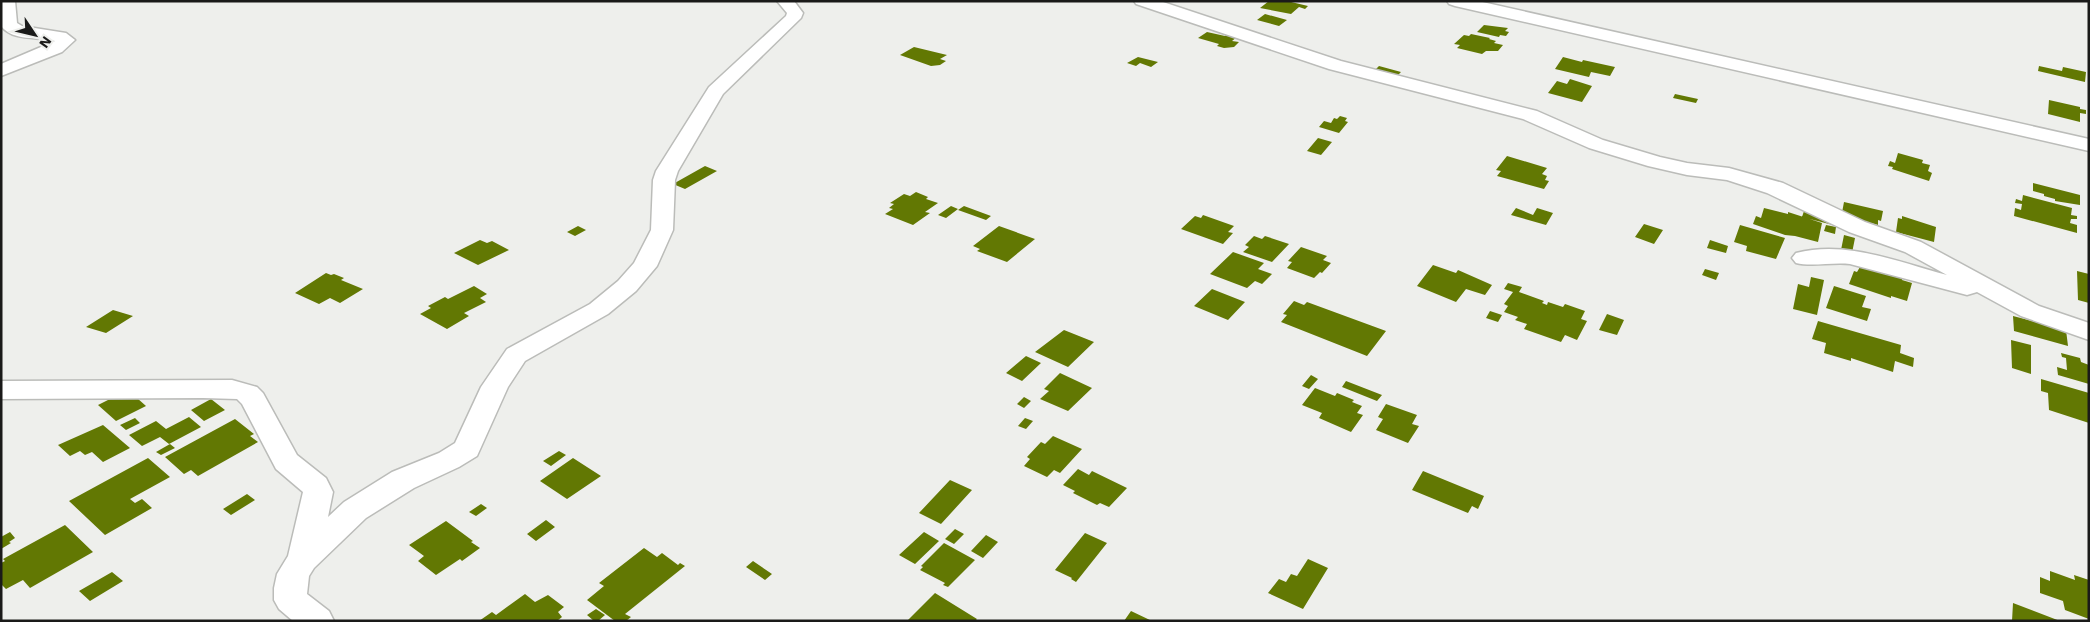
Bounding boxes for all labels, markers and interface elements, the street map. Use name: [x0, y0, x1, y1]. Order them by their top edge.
north arrow: [10, 10, 60, 60]
text: N: [36, 34, 55, 51]

